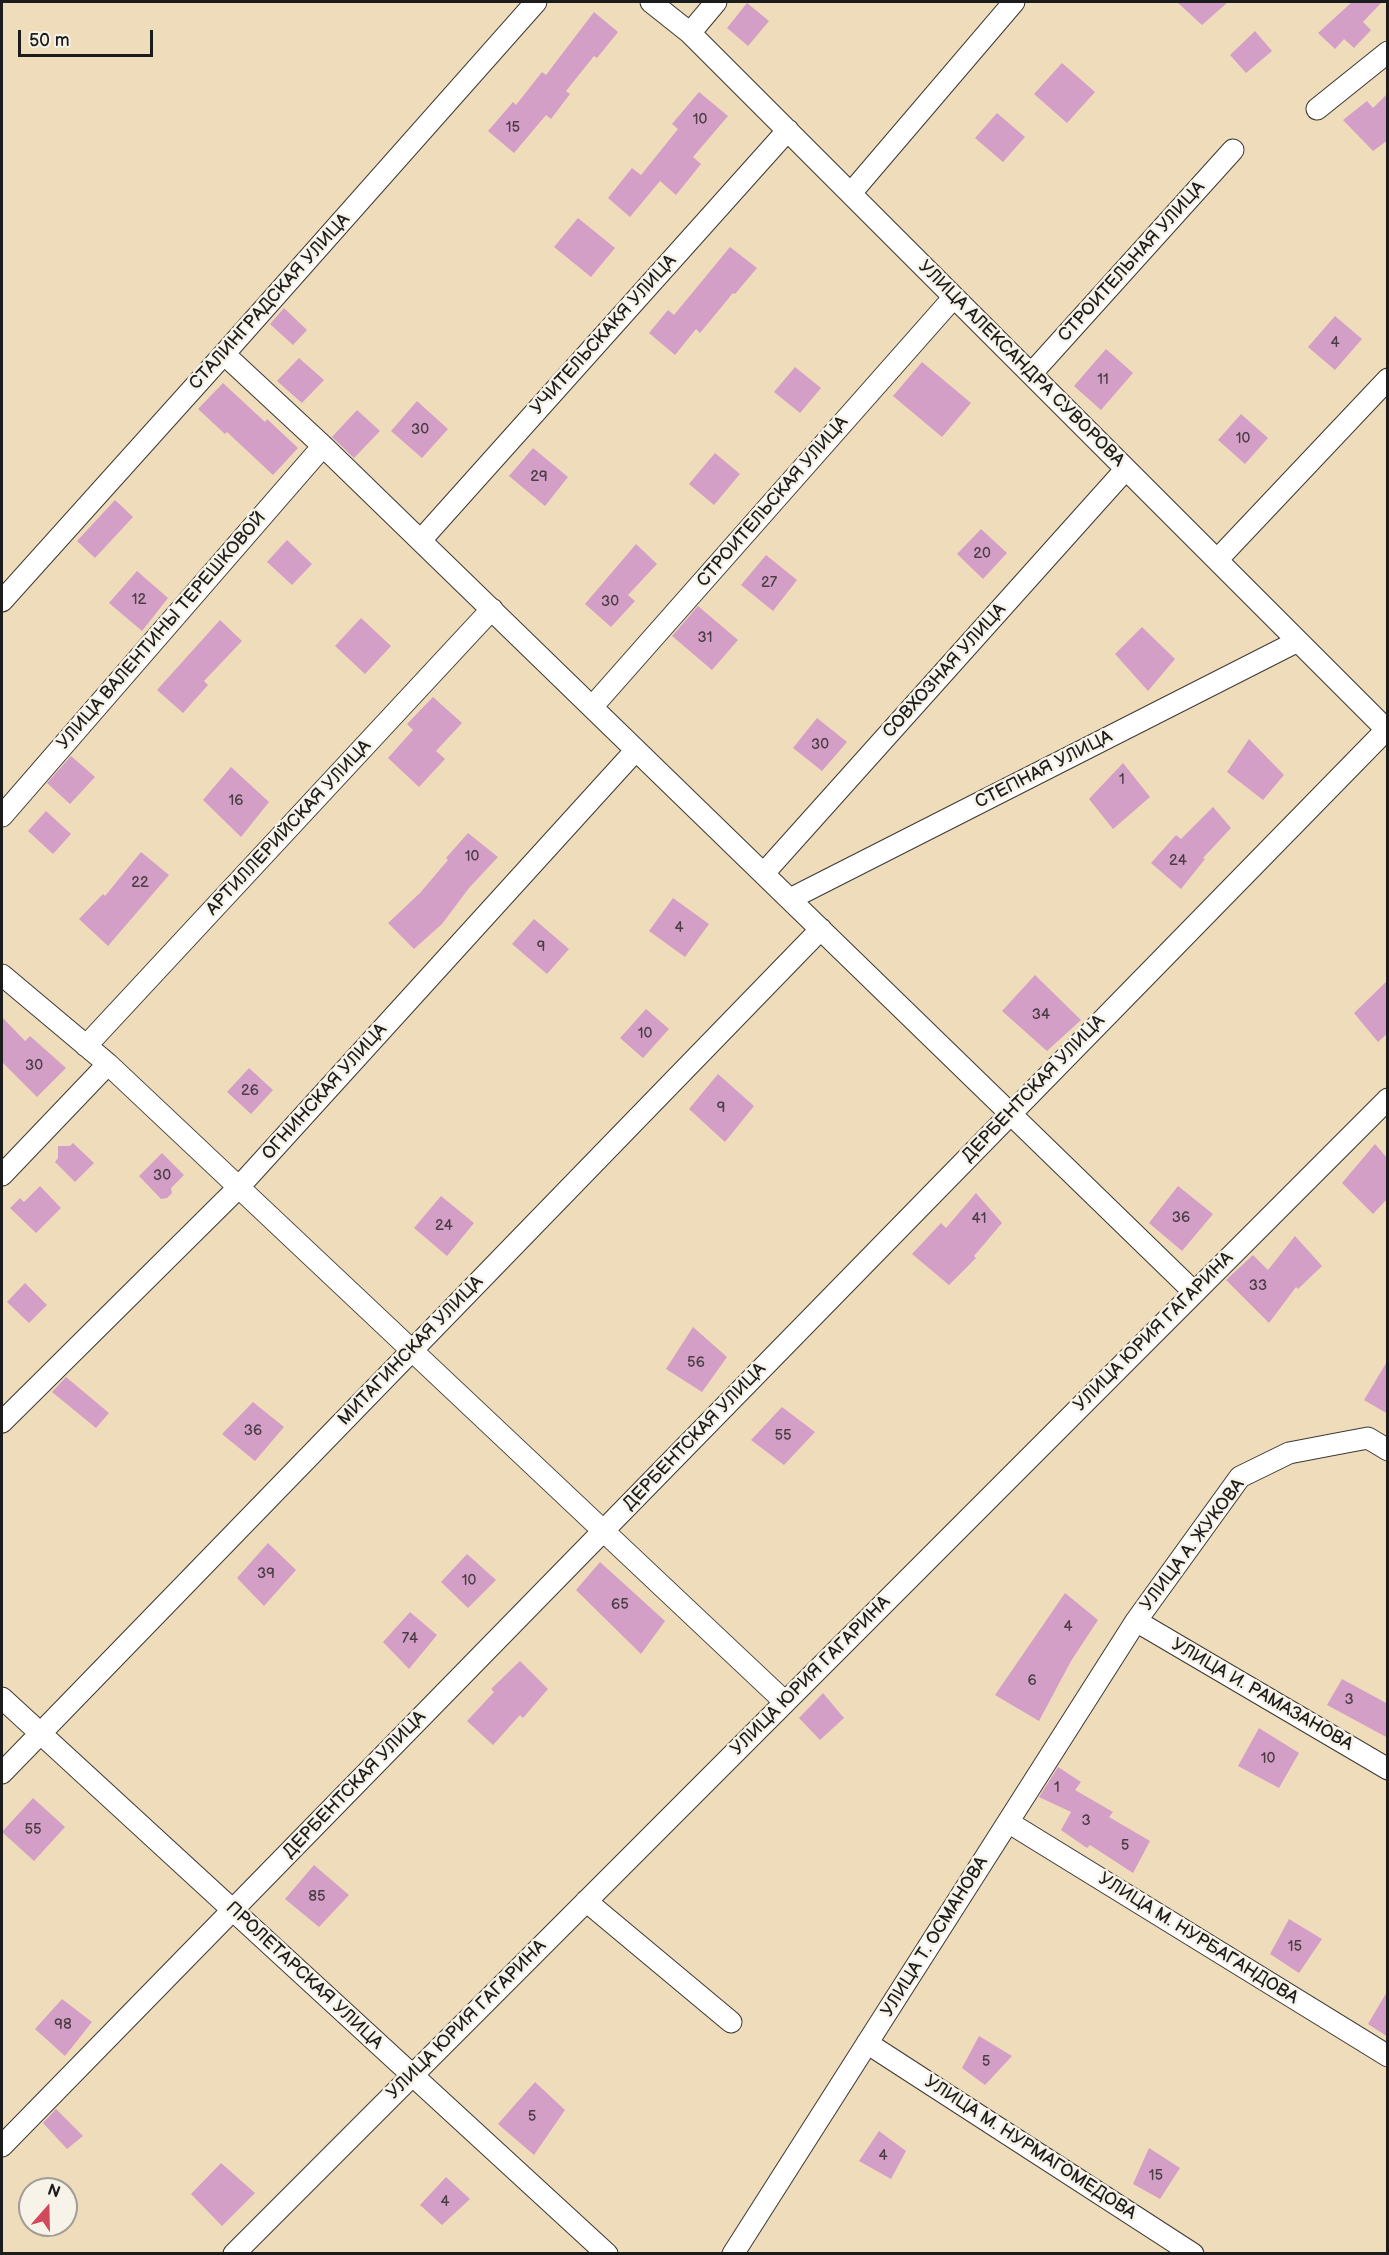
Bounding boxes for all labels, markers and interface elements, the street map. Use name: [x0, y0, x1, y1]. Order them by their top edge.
scale bar: [21, 18, 156, 56]
text: 50 m: [29, 30, 70, 51]
house number: 10: [693, 111, 707, 129]
house number: 15: [506, 119, 520, 137]
street label: СТРОИТЕЛЬНАЯ УЛИЦА: [1054, 177, 1210, 347]
street label: СТАЛИНГРАДСКАЯ УЛИЦА: [185, 209, 355, 395]
street label: УЧИТЕЛЬСКАКЯ УЛИЦА: [527, 251, 681, 419]
street label: УЛИЦА АЛЕКСАНДРА СУВОРОВА: [913, 256, 1129, 472]
house number: 4: [1330, 334, 1340, 352]
house number: 11: [1097, 371, 1109, 389]
street label: СТРОИТЕЛЬСКАЯ УЛИЦА: [693, 412, 853, 592]
house number: 30: [411, 421, 429, 439]
house number: 10: [1236, 430, 1250, 448]
house number: 29: [530, 468, 548, 486]
street label: УЛИЦА ВАЛЕНТИНЫ ТЕРЕШКОВОЙ: [53, 508, 271, 754]
house number: 20: [973, 545, 991, 563]
house number: 27: [761, 574, 777, 592]
house number: 12: [132, 591, 146, 609]
house number: 30: [601, 593, 619, 611]
street label: СОВХОЗНАЯ УЛИЦА: [879, 599, 1011, 743]
house number: 31: [697, 629, 713, 647]
street label: СТЕПНАЯ УЛИЦА: [972, 726, 1116, 814]
street label: АРТИЛЛЕРИЙСКАЯ УЛИЦА: [202, 736, 376, 920]
house number: 30: [811, 736, 829, 754]
house number: 1: [1119, 771, 1125, 789]
house number: 16: [229, 792, 243, 810]
house number: 10: [465, 848, 479, 866]
house number: 24: [1169, 852, 1187, 870]
house number: 22: [131, 874, 149, 892]
house number: 4: [674, 919, 684, 937]
house number: 9: [537, 938, 545, 956]
house number: 34: [1032, 1006, 1050, 1024]
street label: ДЕРБЕНТСКАЯ УЛИЦА: [958, 1011, 1110, 1167]
street label: ОГНИНСКАЯ УЛИЦА: [258, 1019, 392, 1165]
house number: 10: [638, 1025, 652, 1043]
house number: 30: [25, 1057, 43, 1075]
house number: 26: [241, 1082, 259, 1100]
house number: 9: [717, 1099, 725, 1117]
house number: 30: [153, 1167, 171, 1185]
house number: 36: [1172, 1209, 1190, 1227]
house number: 41: [972, 1210, 986, 1228]
house number: 24: [435, 1217, 453, 1235]
street label: УЛИЦА ЮРИЯ ГАГАРИНА: [1070, 1248, 1238, 1416]
street label: МИТАГИНСКАЯ УЛИЦА: [334, 1272, 488, 1430]
house number: 33: [1249, 1277, 1267, 1295]
house number: 56: [687, 1354, 705, 1372]
street label: ДЕРБЕНТСКАЯ УЛИЦА: [619, 1359, 771, 1515]
house number: 36: [244, 1422, 262, 1440]
house number: 55: [774, 1427, 792, 1445]
street label: УЛИЦА А. ЖУКОВА: [1136, 1475, 1250, 1615]
house number: 39: [257, 1565, 275, 1583]
house number: 10: [462, 1572, 476, 1590]
street label: УЛИЦА ЮРИЯ ГАГАРИНА: [727, 1592, 895, 1760]
house number: 65: [611, 1596, 629, 1614]
house number: 4: [1063, 1618, 1073, 1636]
house number: 74: [402, 1630, 418, 1648]
street label: УЛИЦА И. РАМАЗАНОВА: [1167, 1634, 1357, 1756]
house number: 6: [1027, 1672, 1037, 1690]
house number: 3: [1344, 1691, 1354, 1709]
street label: ДЕРБЕНТСКАЯ УЛИЦА: [279, 1707, 431, 1863]
house number: 10: [1261, 1750, 1275, 1768]
house number: 1: [1054, 1779, 1060, 1797]
house number: 3: [1081, 1812, 1091, 1830]
house number: 55: [24, 1821, 42, 1839]
house number: 5: [1121, 1837, 1129, 1855]
street label: УЛИЦА Т. ОСМАНОВА: [877, 1853, 993, 2021]
street label: УЛИЦА М. НУРБАГАНДОВА: [1094, 1869, 1302, 2009]
house number: 85: [308, 1888, 326, 1906]
street label: ПРОЛЕТАРСКАЯ УЛИЦА: [221, 1898, 387, 2054]
street label: УЛИЦА ЮРИЯ ГАГАРИНА: [383, 1936, 551, 2104]
house number: 15: [1288, 1938, 1302, 1956]
house number: 98: [54, 2016, 72, 2034]
house number: 5: [982, 2053, 990, 2071]
street label: УЛИЦА М. НУРМАГОМЕДОВА: [920, 2071, 1140, 2225]
house number: 5: [528, 2108, 536, 2126]
house number: 4: [878, 2147, 888, 2165]
house number: 15: [1149, 2167, 1163, 2185]
north arrow: [18, 2177, 78, 2237]
text: N: [45, 2181, 63, 2202]
house number: 4: [440, 2193, 450, 2211]

